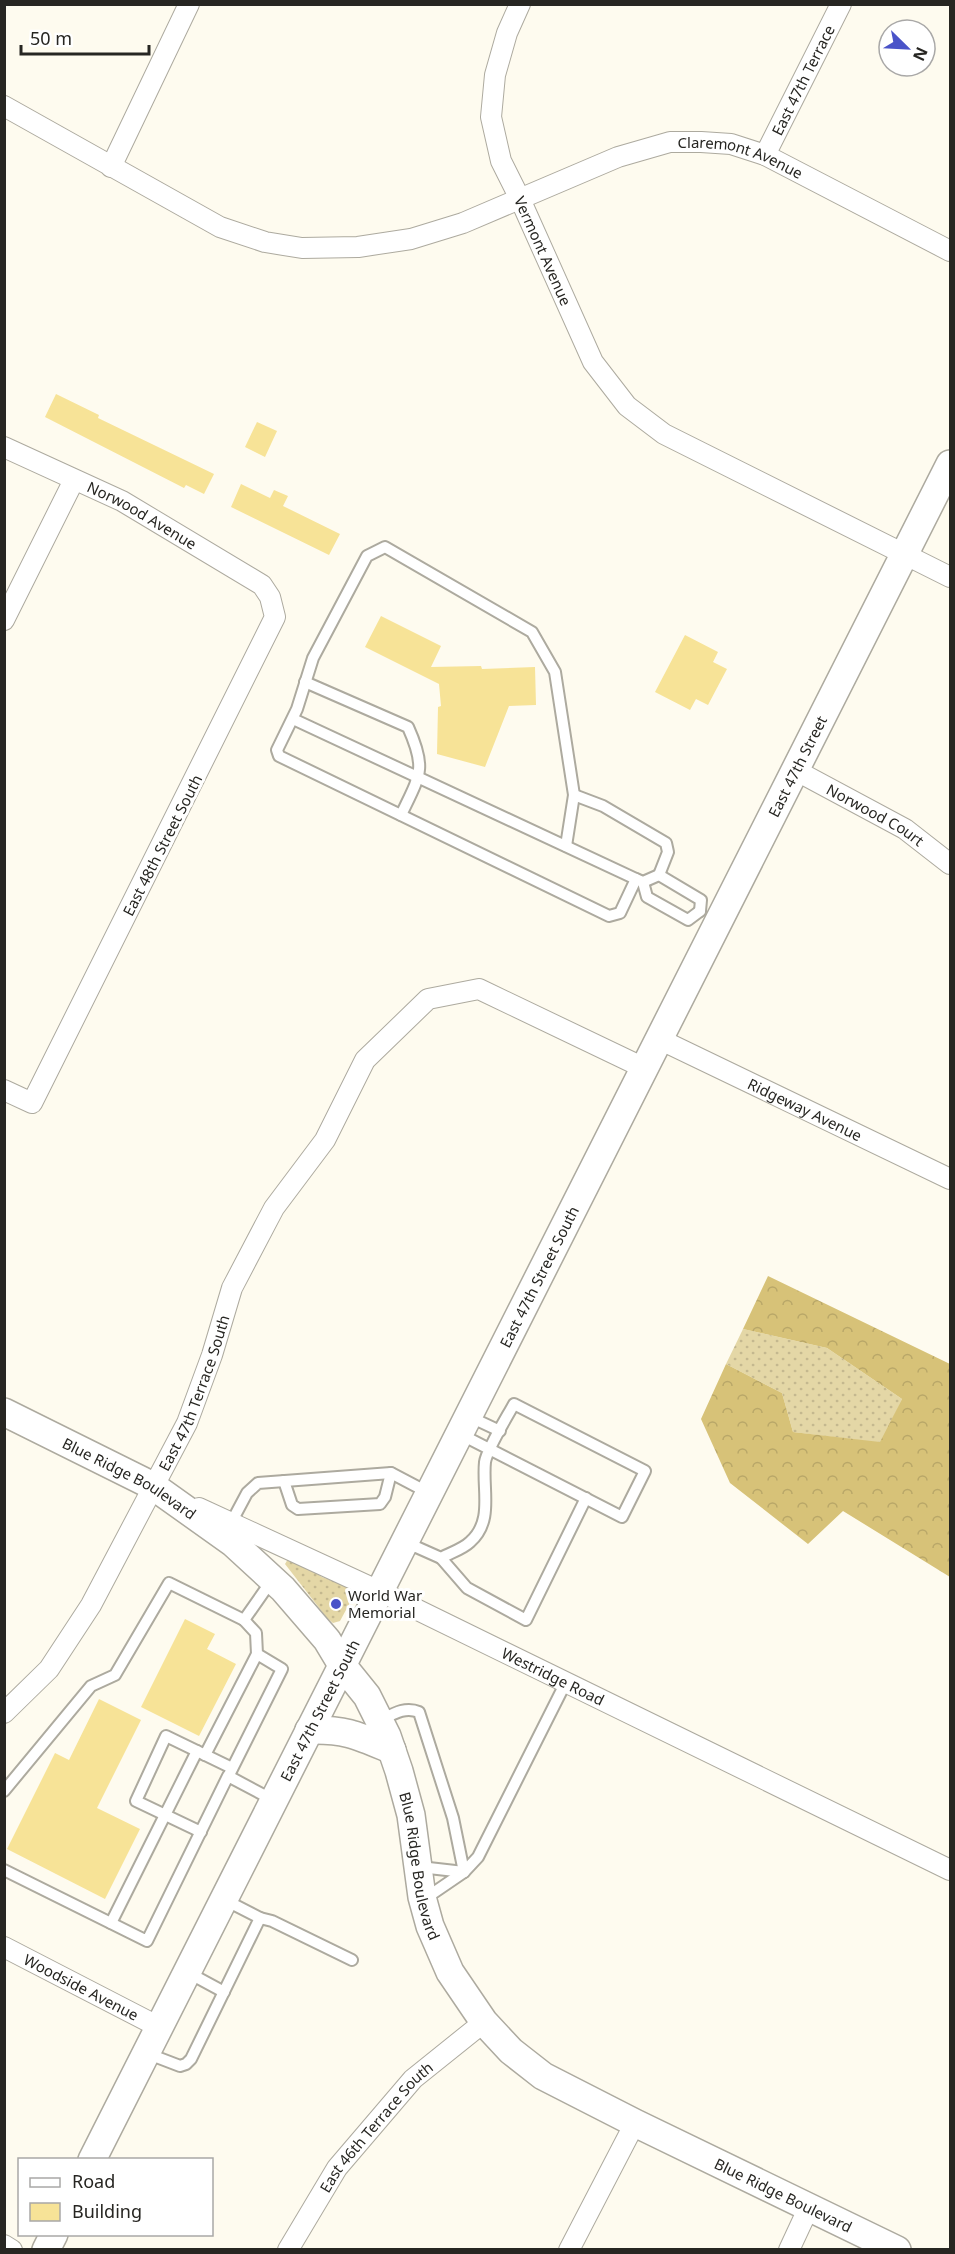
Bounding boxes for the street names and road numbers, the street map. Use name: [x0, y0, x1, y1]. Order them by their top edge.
street label: East 47th Terrace: [767, 21, 839, 139]
street label: Claremont Avenue: [678, 132, 806, 183]
street label: Vermont Avenue: [510, 193, 576, 309]
street label: Norwood Avenue: [84, 477, 200, 554]
street label: East 47th Street: [763, 712, 831, 820]
street label: East 48th Street South: [118, 771, 206, 919]
street label: Norwood Court: [823, 779, 929, 851]
street label: Ridgeway Avenue: [745, 1073, 865, 1145]
street label: East 47th Street South: [495, 1202, 583, 1351]
street label: East 47th Terrace South: [154, 1312, 233, 1474]
street label: Blue Ridge Boulevard: [59, 1433, 200, 1524]
street label: East 47th Street South: [275, 1636, 364, 1784]
street label: Westridge Road: [499, 1643, 608, 1710]
street label: Blue Ridge Boulevard: [395, 1790, 445, 1943]
street label: Woodside Avenue: [21, 1949, 142, 2025]
street label: East 46th Terrace South: [315, 2057, 437, 2196]
street label: Blue Ridge Boulevard: [711, 2153, 855, 2237]

